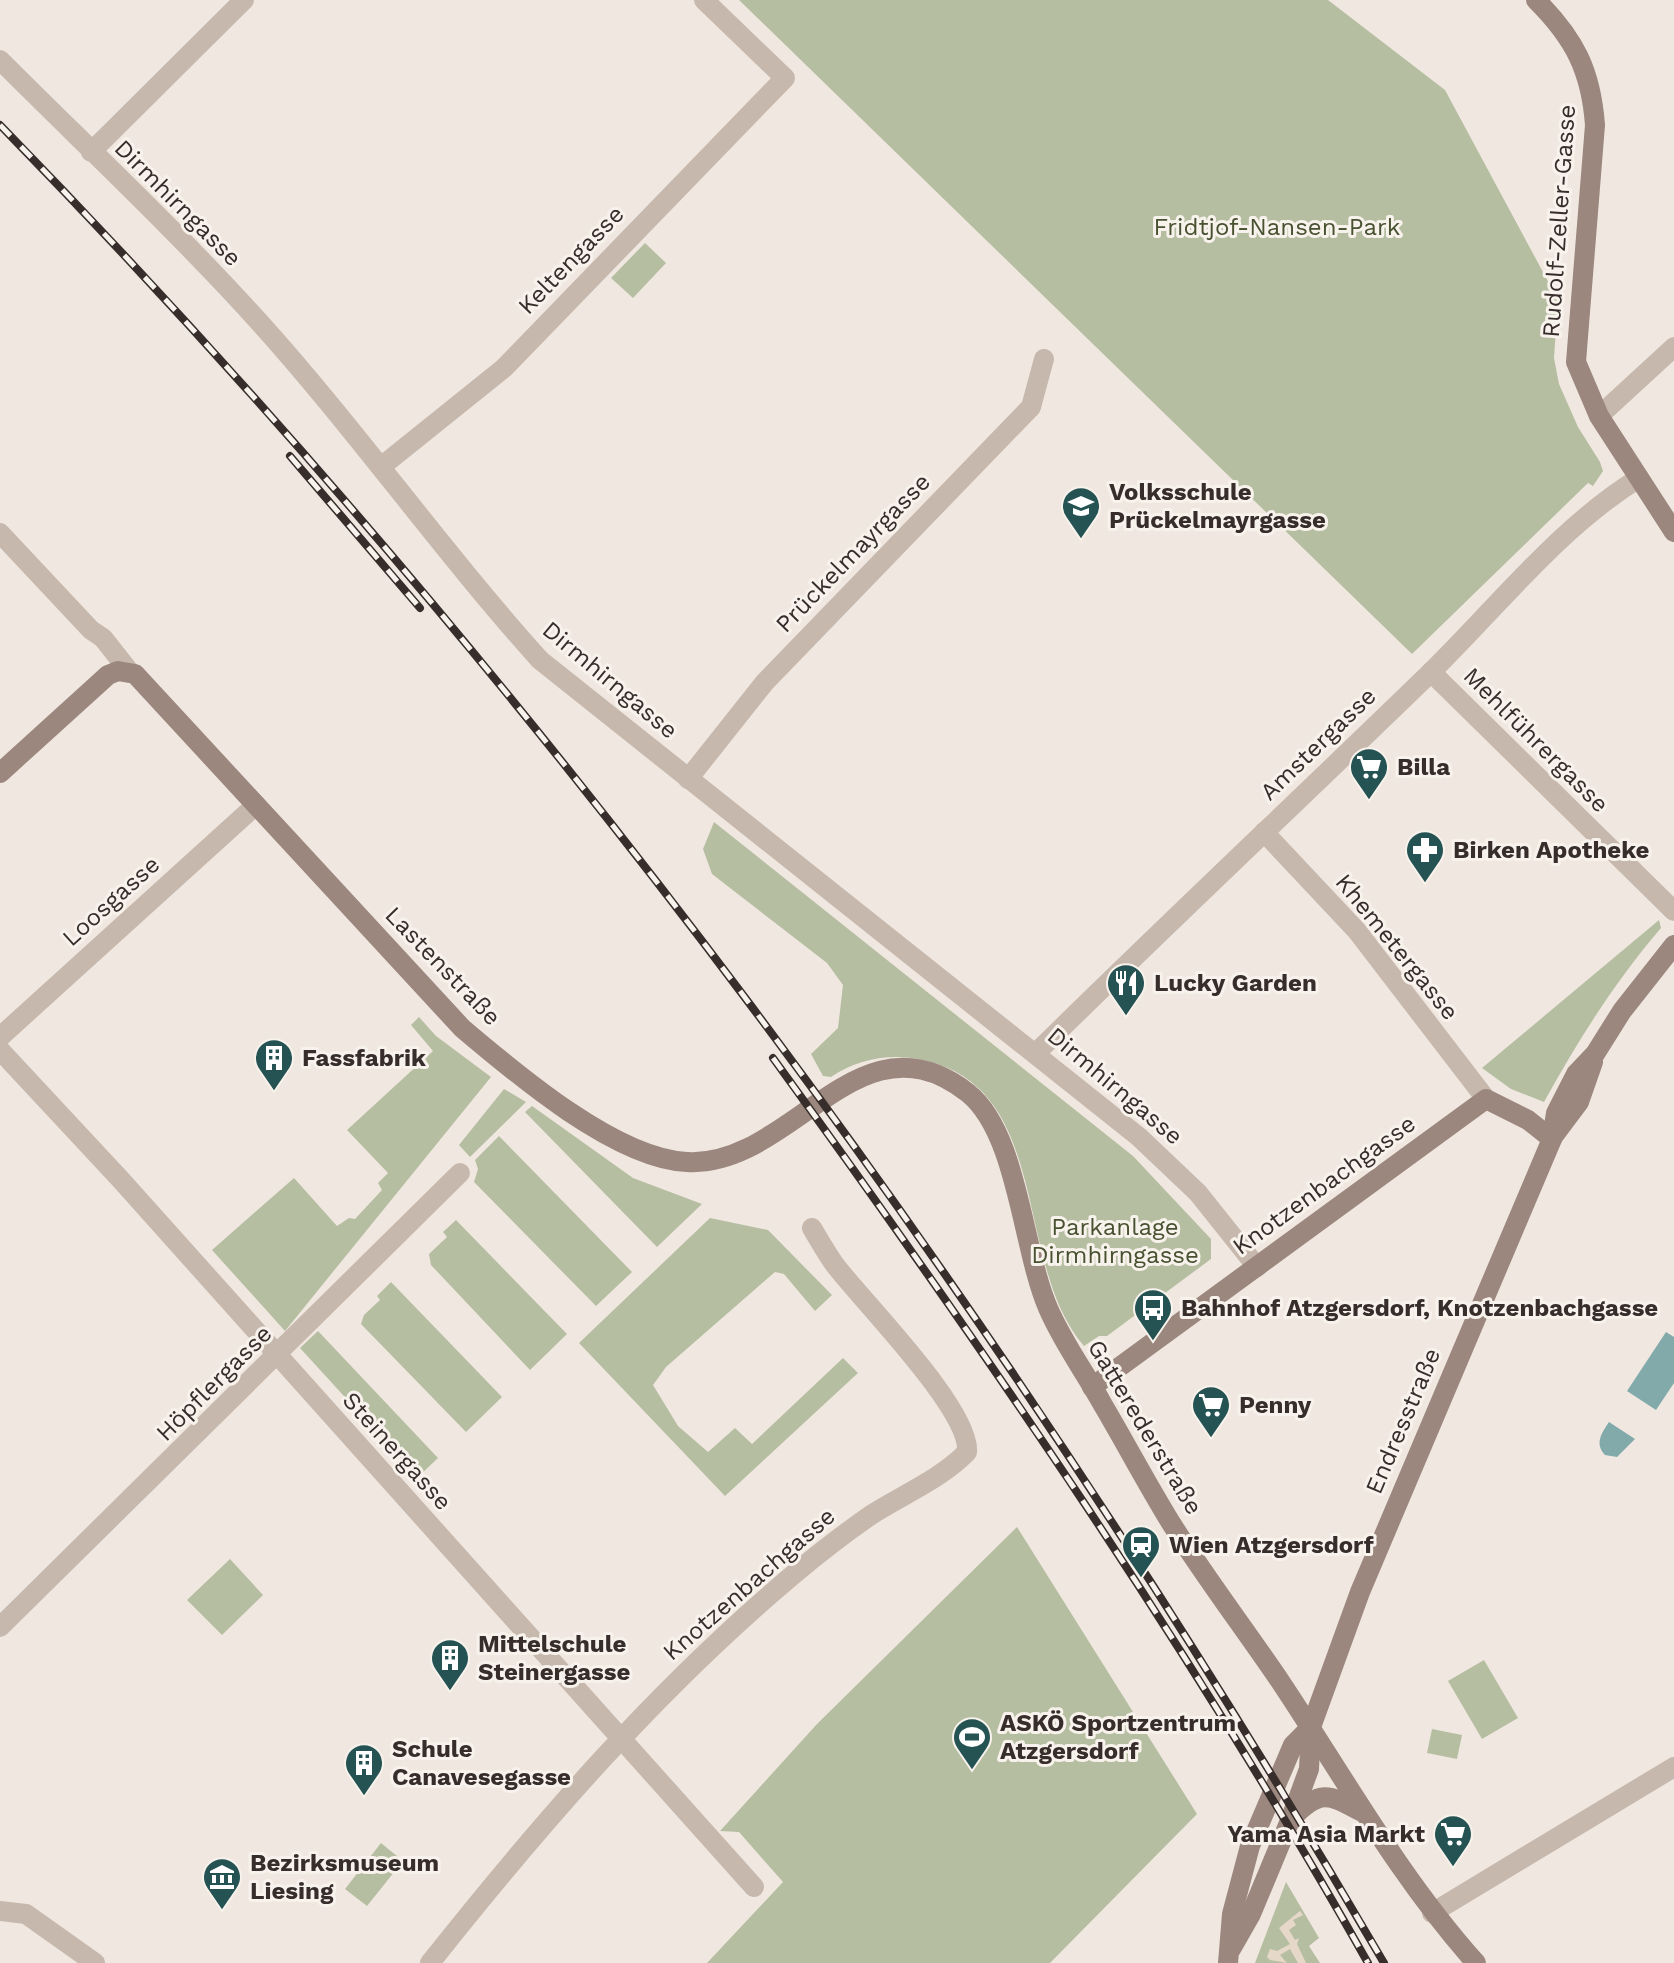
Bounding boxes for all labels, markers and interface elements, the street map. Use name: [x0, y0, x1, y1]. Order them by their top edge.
street label: Rudolf-Zeller-Gasse: [1537, 104, 1581, 338]
street label: Dirmhirngasse: [109, 134, 247, 272]
street label: Keltengasse: [512, 200, 630, 320]
park label: Fridtjof-Nansen-Park: [1154, 213, 1401, 241]
street label: Prückelmayrgasse: [770, 468, 936, 638]
place label: Volksschule Prückelmayrgasse: [1109, 478, 1326, 534]
school or university icon: Volksschule Prückelmayrgasse: [1060, 485, 1102, 540]
street label: Dirmhirngasse: [537, 615, 683, 745]
street label: Mehlführergasse: [1458, 662, 1614, 818]
street label: Amstergasse: [1254, 682, 1382, 806]
supermarket icon: Billa: [1348, 746, 1390, 801]
place label: Billa: [1397, 753, 1450, 781]
pharmacy icon: Birken Apotheke: [1404, 829, 1446, 884]
place label: Birken Apotheke: [1453, 836, 1650, 864]
street label: Loosgasse: [57, 850, 165, 952]
street label: Khemetergasse: [1330, 868, 1464, 1026]
street label: Lastenstraße: [380, 901, 506, 1031]
restaurant icon: Lucky Garden: [1105, 962, 1147, 1017]
place label: Lucky Garden: [1154, 969, 1317, 997]
street label: Dirmhirngasse: [1042, 1021, 1188, 1151]
building icon: Fassfabrik: [253, 1037, 295, 1092]
place label: Fassfabrik: [302, 1044, 426, 1072]
street label: Knotzenbachgasse: [1227, 1109, 1421, 1261]
park label: Parkanlage Dirmhirngasse: [1031, 1213, 1199, 1269]
bus stop icon: Bahnhof Atzgersdorf, Knotzenbachgasse: [1132, 1287, 1174, 1342]
place label: Bahnhof Atzgersdorf, Knotzenbachgasse: [1181, 1294, 1658, 1322]
street label: Höpflergasse: [150, 1319, 278, 1447]
street label: Gatterederstraße: [1082, 1335, 1208, 1519]
street label: Endresstraße: [1360, 1344, 1446, 1498]
supermarket icon: Penny: [1190, 1384, 1232, 1439]
street label: Steinergasse: [337, 1386, 457, 1516]
place label: Penny: [1239, 1391, 1312, 1419]
street label: Knotzenbachgasse: [657, 1502, 841, 1666]
station icon: Wien Atzgersdorf: [1120, 1524, 1162, 1579]
place label: Wien Atzgersdorf: [1169, 1531, 1374, 1559]
place label: Mittelschule Steinergasse: [478, 1630, 631, 1686]
building icon: Mittelschule Steinergasse: [429, 1637, 471, 1692]
place label: ASKÖ Sportzentrum Atzgersdorf: [1000, 1709, 1236, 1765]
sports icon: ASKÖ Sportzentrum Atzgersdorf: [951, 1716, 993, 1771]
place label: Schule Canavesegasse: [392, 1735, 571, 1791]
building icon: Schule Canavesegasse: [343, 1742, 385, 1797]
supermarket icon: Yama Asia Markt: [1432, 1813, 1474, 1868]
place label: Yama Asia Markt: [1227, 1820, 1426, 1848]
place label: Bezirksmuseum Liesing: [250, 1849, 439, 1905]
museum icon: Bezirksmuseum Liesing: [201, 1856, 243, 1911]

